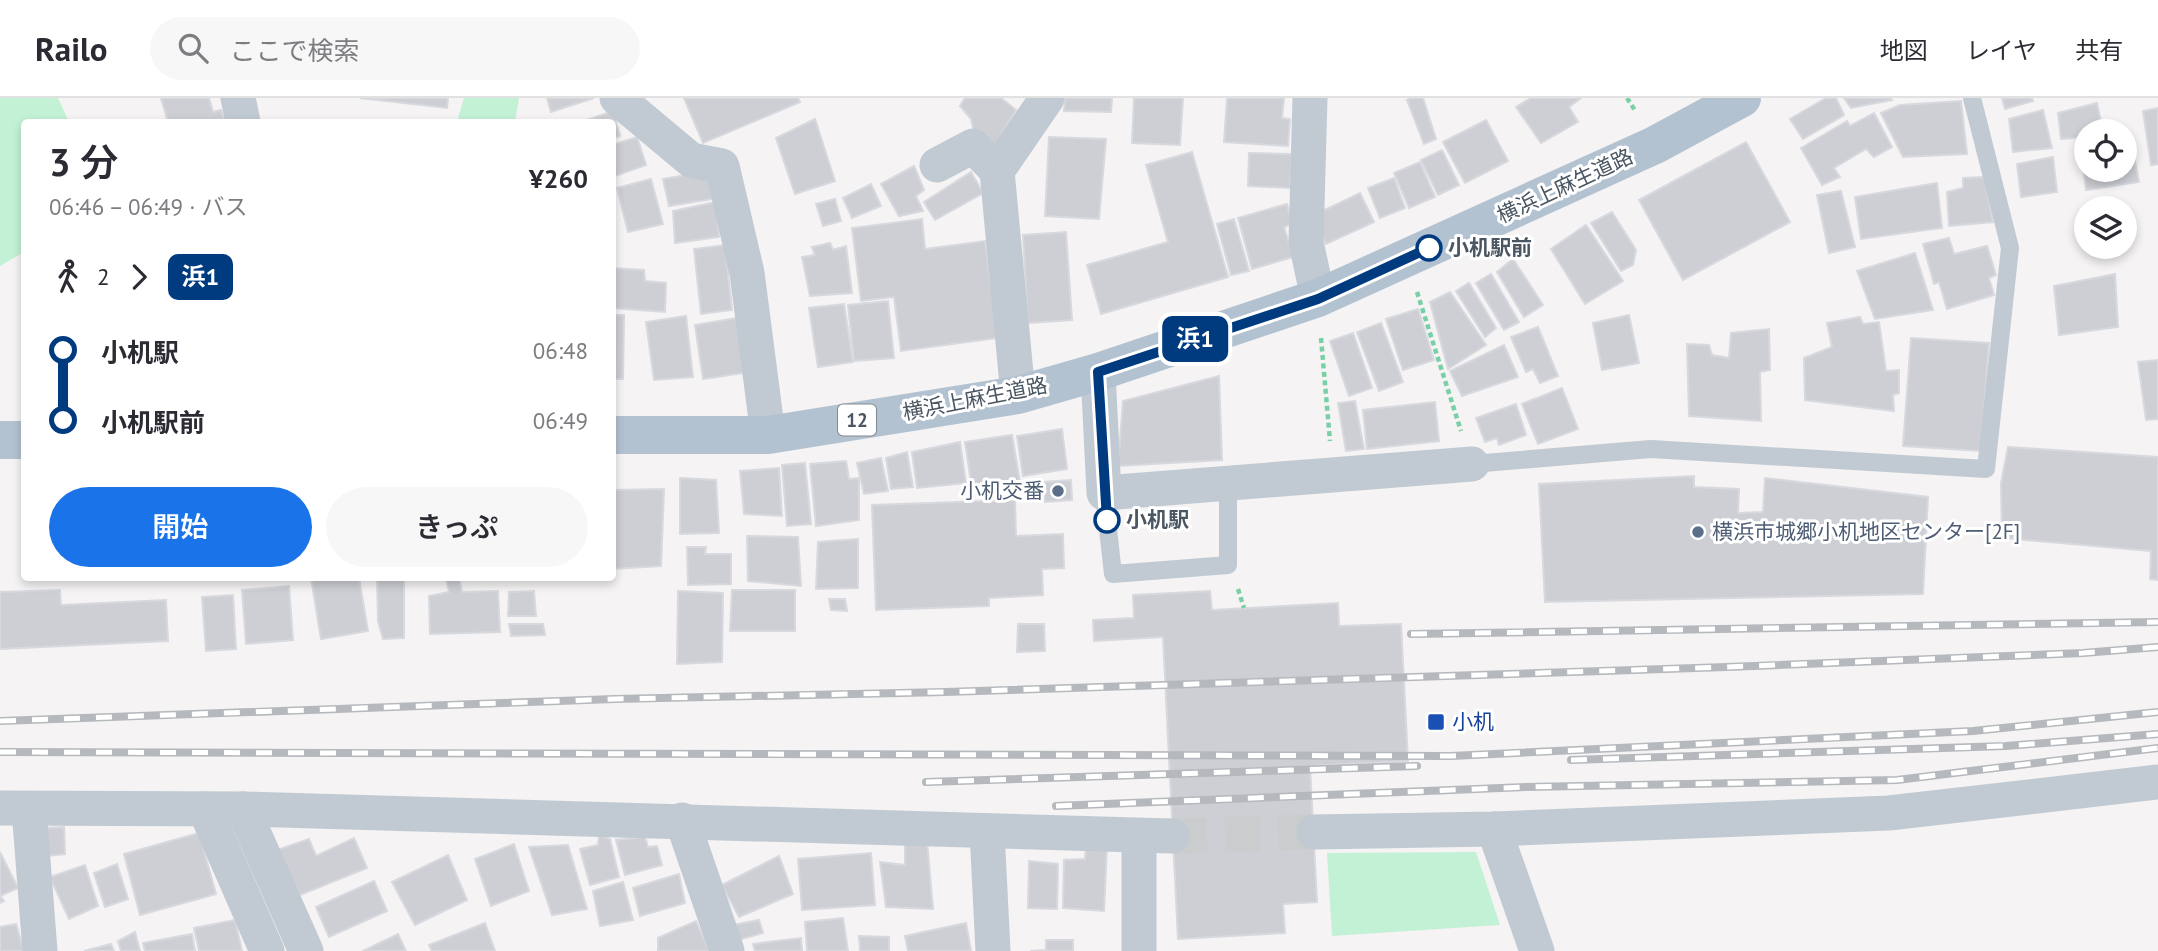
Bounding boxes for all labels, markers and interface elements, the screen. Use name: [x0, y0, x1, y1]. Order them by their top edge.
search box: [150, 17, 640, 80]
text: Railo: [35, 27, 108, 70]
icon: search: [174, 29, 212, 67]
text: ここで検索: [230, 34, 360, 67]
text: 地図: [1880, 35, 1928, 66]
text: レイヤ: [1966, 35, 2037, 66]
text: 共有: [2075, 35, 2123, 66]
map controls: [2074, 119, 2137, 259]
button: locate: [2074, 119, 2137, 182]
text: 3 分: [49, 137, 118, 186]
street label: 横浜上麻生道路: [1492, 142, 1637, 229]
text: ¥260: [529, 162, 588, 195]
text: 06:46 – 06:49 · バス: [49, 192, 248, 221]
button: layers: [2074, 196, 2137, 259]
place label: 小机駅前: [1448, 234, 1532, 261]
marker: 小机駅前: [1416, 235, 1442, 261]
icon: walk: [49, 258, 87, 296]
icon: forward: [120, 258, 158, 296]
text: 浜1: [182, 261, 219, 292]
text: 2: [97, 262, 110, 291]
line badge: 浜1: [1164, 316, 1226, 362]
text: 浜1: [1176, 323, 1214, 354]
text: 小机駅: [101, 336, 179, 369]
text: 06:48: [533, 336, 588, 365]
street label: 横浜上麻生道路: [900, 371, 1050, 426]
road number: 12: [838, 404, 876, 436]
text: 小机駅前: [101, 406, 205, 439]
text: 06:49: [533, 406, 588, 435]
place label: 小机交番: [960, 477, 1044, 504]
marker: 小机交番: [1050, 483, 1066, 499]
button: 開始: [49, 487, 312, 567]
button: きっぷ: [326, 487, 588, 567]
place label: 小机駅: [1126, 506, 1189, 533]
marker: 小机駅: [1094, 507, 1120, 533]
place label: 横浜市城郷小机地区センター[2F]: [1712, 518, 2020, 545]
marker: 横浜市城郷小机地区センター[2F]: [1690, 524, 1706, 540]
place label: 小机: [1452, 708, 1494, 735]
marker: 小机: [1426, 712, 1446, 732]

